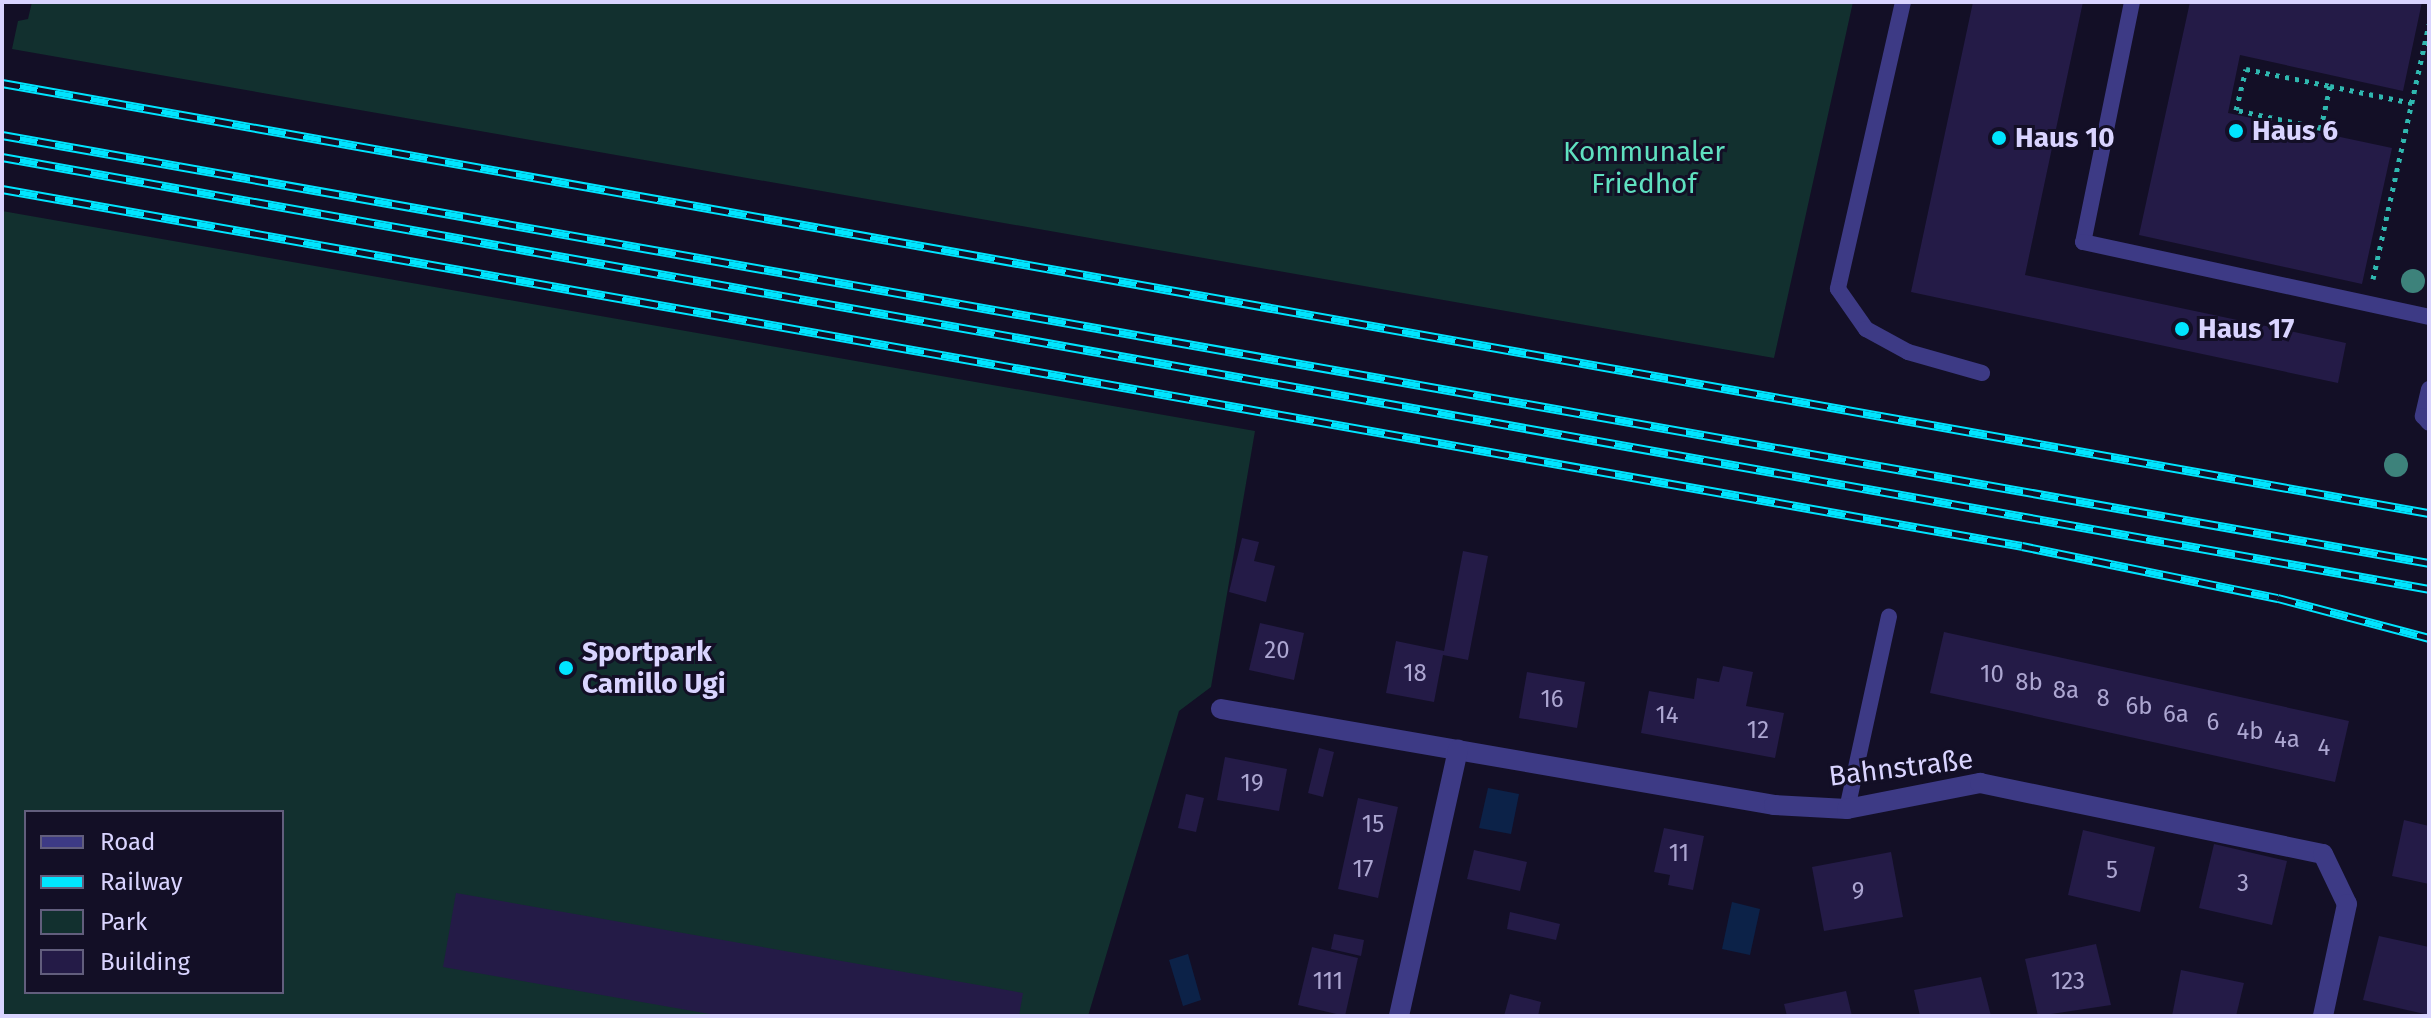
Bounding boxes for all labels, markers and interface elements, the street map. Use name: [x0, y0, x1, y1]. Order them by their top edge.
place label: Haus 6: [2252, 114, 2338, 148]
place label: Haus 10: [2015, 121, 2115, 155]
marker: Haus 6: [2227, 122, 2245, 140]
marker: Haus 10: [1990, 129, 2008, 147]
park label: Kommunaler Friedhof: [1563, 135, 1725, 201]
place label: Haus 17: [2198, 312, 2294, 346]
marker: Haus 17: [2173, 320, 2191, 338]
place label: Sportpark Camillo Ugi: [582, 635, 726, 701]
house number: 20: [1264, 637, 1290, 665]
marker: Sportpark Camillo Ugi: [557, 659, 575, 677]
house number: 18: [1403, 660, 1427, 688]
house number: 10: [1980, 661, 2004, 689]
house number: 8b: [2015, 669, 2043, 697]
house number: 8a: [2053, 677, 2079, 705]
house number: 8: [2096, 685, 2110, 713]
house number: 16: [1540, 686, 1564, 714]
house number: 6b: [2125, 693, 2153, 721]
house number: 6a: [2163, 701, 2189, 729]
house number: 14: [1655, 702, 1679, 730]
house number: 6: [2207, 709, 2219, 737]
house number: 12: [1747, 717, 1769, 745]
house number: 4b: [2236, 718, 2264, 746]
house number: 4a: [2274, 726, 2300, 754]
house number: 4: [2318, 734, 2330, 762]
street label: Bahnstraße: [1827, 742, 1975, 794]
house number: 19: [1241, 770, 1263, 798]
legend: [24, 810, 284, 994]
house number: 15: [1362, 811, 1384, 839]
text: Road: [100, 828, 155, 856]
house number: 11: [1669, 840, 1689, 868]
house number: 17: [1352, 856, 1374, 884]
house number: 5: [2106, 857, 2118, 885]
text: Railway: [100, 868, 183, 896]
house number: 3: [2237, 870, 2249, 898]
house number: 9: [1852, 878, 1864, 906]
text: Park: [100, 908, 147, 936]
text: Building: [100, 948, 190, 976]
house number: 111: [1313, 968, 1343, 996]
house number: 123: [2051, 968, 2085, 996]

